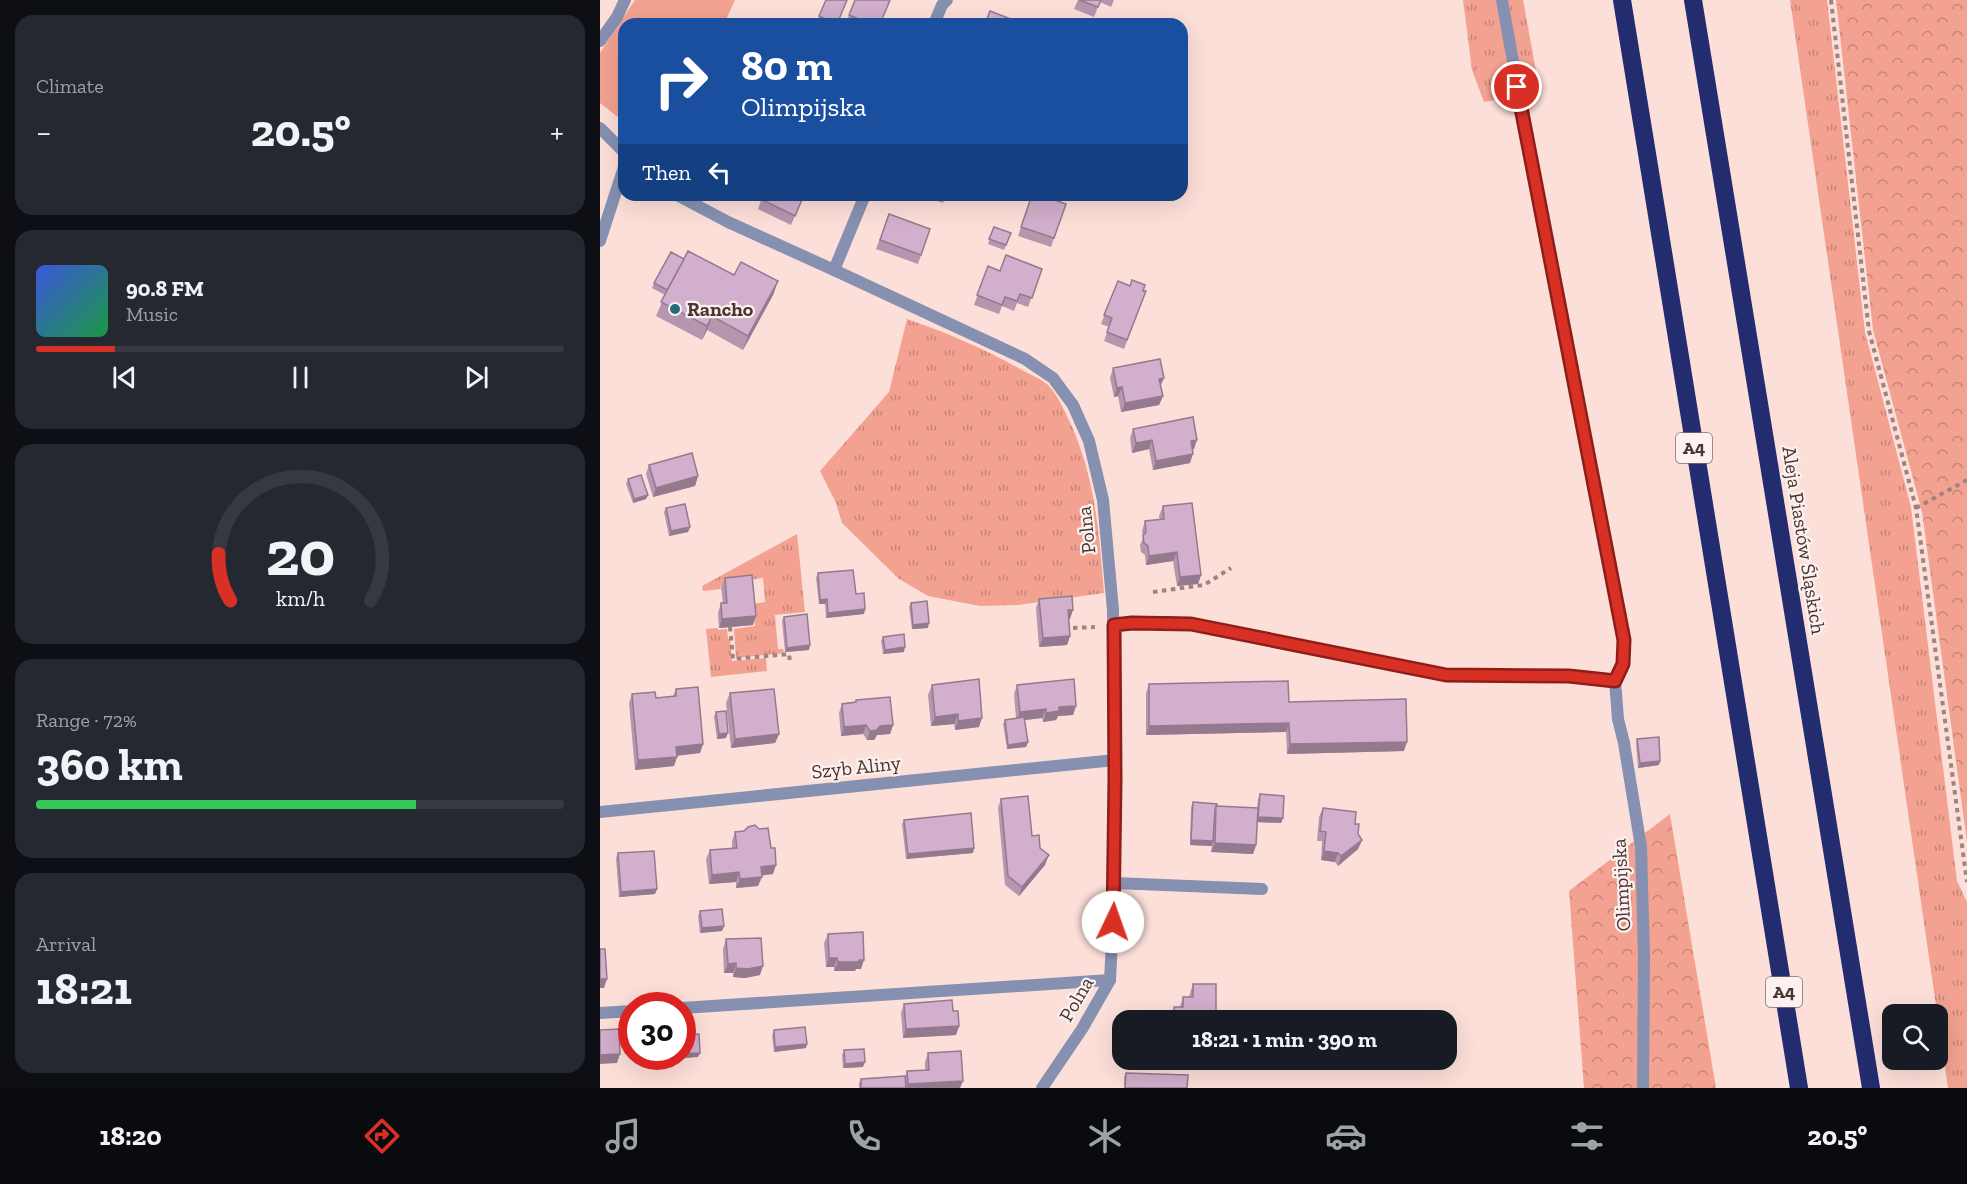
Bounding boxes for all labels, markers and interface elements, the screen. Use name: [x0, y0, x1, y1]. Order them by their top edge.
text: 80 m: [741, 40, 832, 91]
icon: right: [642, 42, 720, 120]
pin: [1491, 61, 1542, 112]
icon: arrive: [1500, 70, 1533, 103]
text: Climate: [36, 74, 104, 98]
text: Olimpijska: [741, 91, 867, 123]
text: 20.5°: [251, 104, 351, 158]
text: −: [36, 112, 51, 151]
text: +: [550, 112, 564, 151]
icon: left: [703, 156, 736, 189]
text: Then: [642, 159, 691, 186]
text: 90.8 FM: [126, 275, 204, 302]
place label: Rancho: [687, 297, 754, 321]
text: Music: [126, 302, 178, 326]
marker: Rancho: [668, 302, 682, 316]
icon: previous: [108, 361, 141, 394]
icon: pause: [284, 361, 317, 394]
icon: next: [460, 361, 493, 394]
road number: A4: [1676, 433, 1712, 463]
street label: Aleja Piastów Śląskich: [1777, 444, 1831, 637]
street label: Polna: [1072, 505, 1100, 555]
text: 20: [265, 516, 335, 591]
text: km/h: [276, 586, 324, 611]
text: Range · 72%: [36, 708, 137, 732]
text: 360 km: [36, 738, 183, 792]
street label: Szyb Aliny: [810, 750, 903, 784]
street label: Olimpijska: [1607, 838, 1635, 932]
position arrow: [1081, 890, 1145, 954]
text: Arrival: [36, 932, 96, 956]
text: 18:21: [36, 962, 132, 1016]
street label: Polna: [1054, 972, 1098, 1026]
road number: A4: [1766, 977, 1802, 1007]
speed limit sign: 30: [618, 992, 696, 1070]
map controls: [1882, 1004, 1948, 1070]
button: search: [1882, 1004, 1948, 1070]
text: 18:21 · 1 min · 390 m: [1192, 1026, 1377, 1053]
icon: directions: [361, 1115, 403, 1157]
icon: music: [602, 1115, 644, 1157]
icon: phone: [843, 1115, 885, 1157]
icon: climate: [1084, 1115, 1126, 1157]
icon: car: [1325, 1115, 1367, 1157]
icon: filters: [1566, 1115, 1608, 1157]
text: 18:20: [100, 1120, 162, 1152]
text: 20.5°: [1807, 1120, 1867, 1152]

